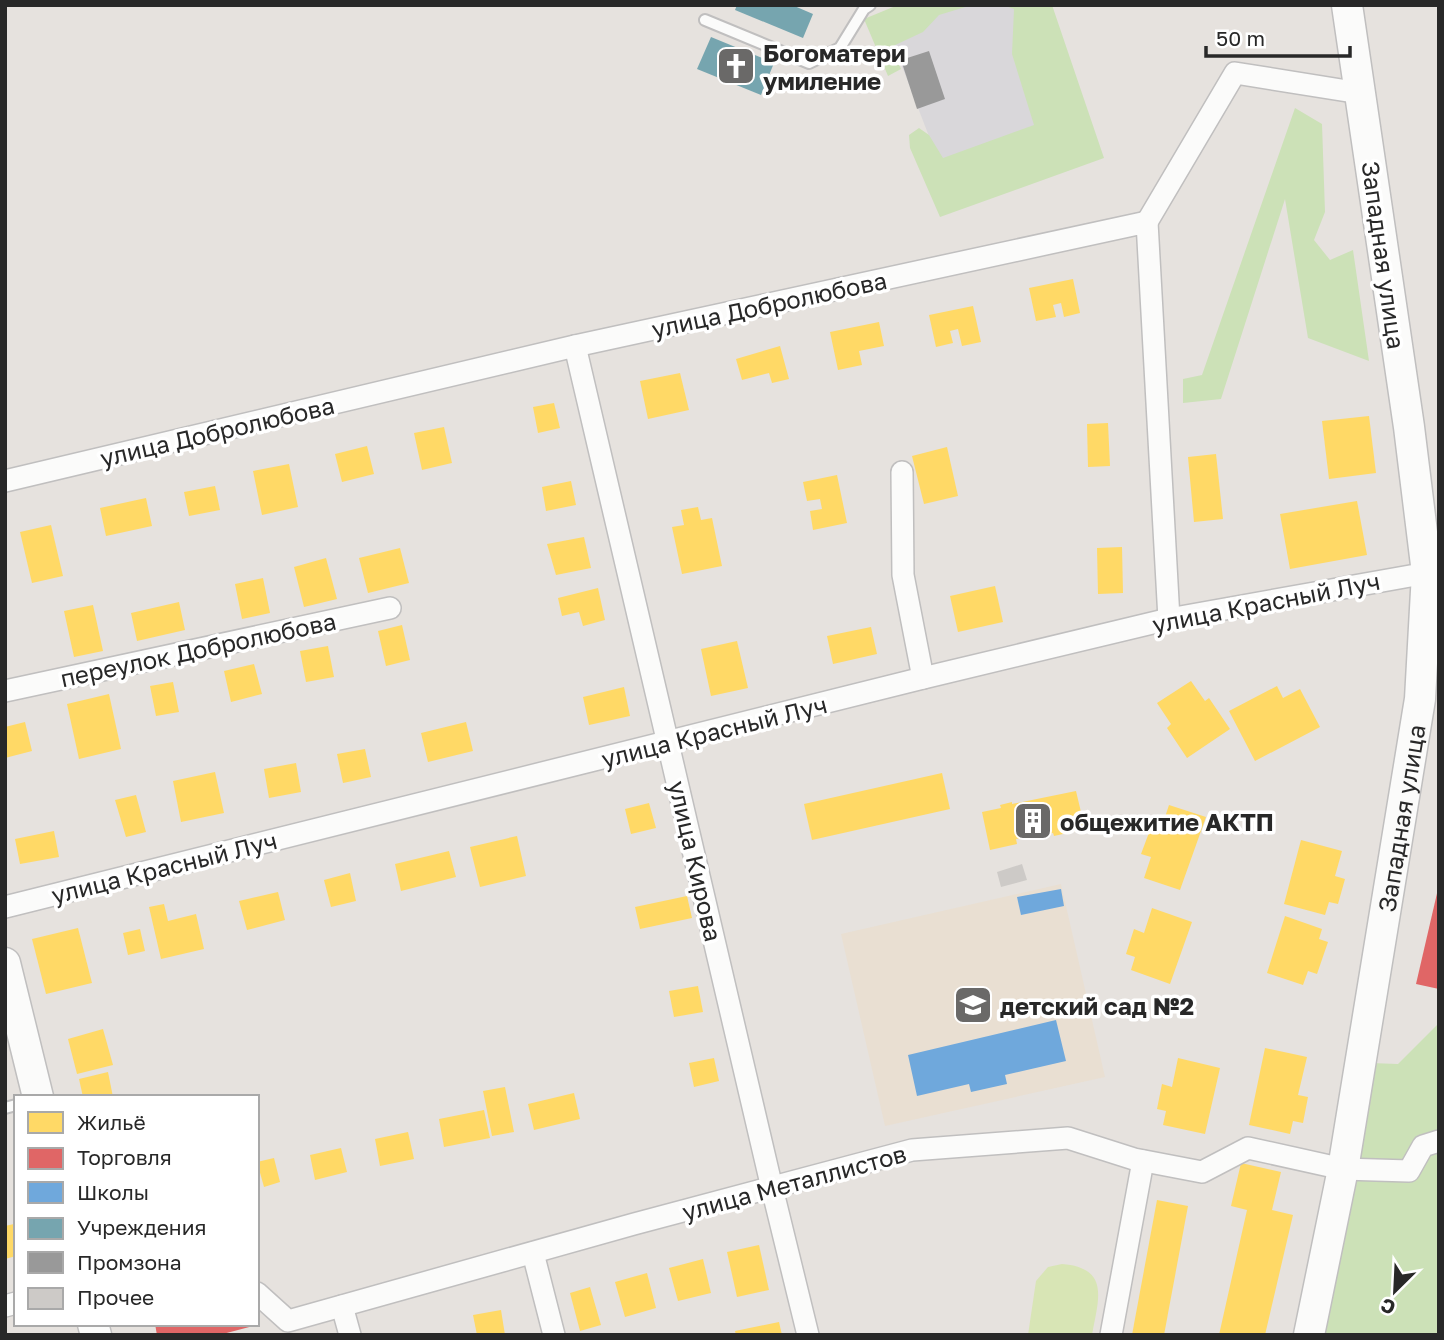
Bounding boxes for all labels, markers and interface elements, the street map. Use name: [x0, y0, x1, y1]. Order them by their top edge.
scale bar: [1206, 14, 1350, 58]
text: 50 m: [1216, 25, 1265, 51]
place label: Богоматери умиление: [763, 38, 906, 95]
church icon: Богоматери умиление: [715, 45, 757, 87]
street label: Западная улица: [1356, 159, 1412, 351]
street label: улица Добролюбова: [649, 265, 889, 343]
street label: улица Добролюбова: [97, 390, 337, 472]
street label: улица Красный Луч: [1150, 566, 1382, 638]
street label: переулок Добролюбова: [58, 606, 338, 692]
street label: улица Красный Луч: [598, 689, 830, 773]
street label: Западная улица: [1371, 722, 1430, 914]
street label: улица Кирова: [663, 778, 729, 944]
building icon: общежитие АКТП: [1012, 800, 1054, 842]
place label: общежитие АКТП: [1060, 807, 1274, 836]
street label: улица Красный Луч: [48, 825, 280, 909]
school or university icon: детский сад №2: [952, 984, 994, 1026]
place label: детский сад №2: [1000, 991, 1194, 1020]
legend: [14, 1095, 259, 1326]
text: Жильё: [77, 1109, 146, 1135]
street label: улица Металлистов: [679, 1138, 909, 1226]
text: Торговля: [77, 1144, 172, 1170]
text: Школы: [77, 1179, 149, 1205]
text: Учреждения: [77, 1214, 206, 1240]
text: Промзона: [77, 1249, 182, 1275]
north arrow: [1360, 1256, 1430, 1326]
text: Прочее: [77, 1284, 154, 1310]
text: С: [1377, 1294, 1399, 1320]

